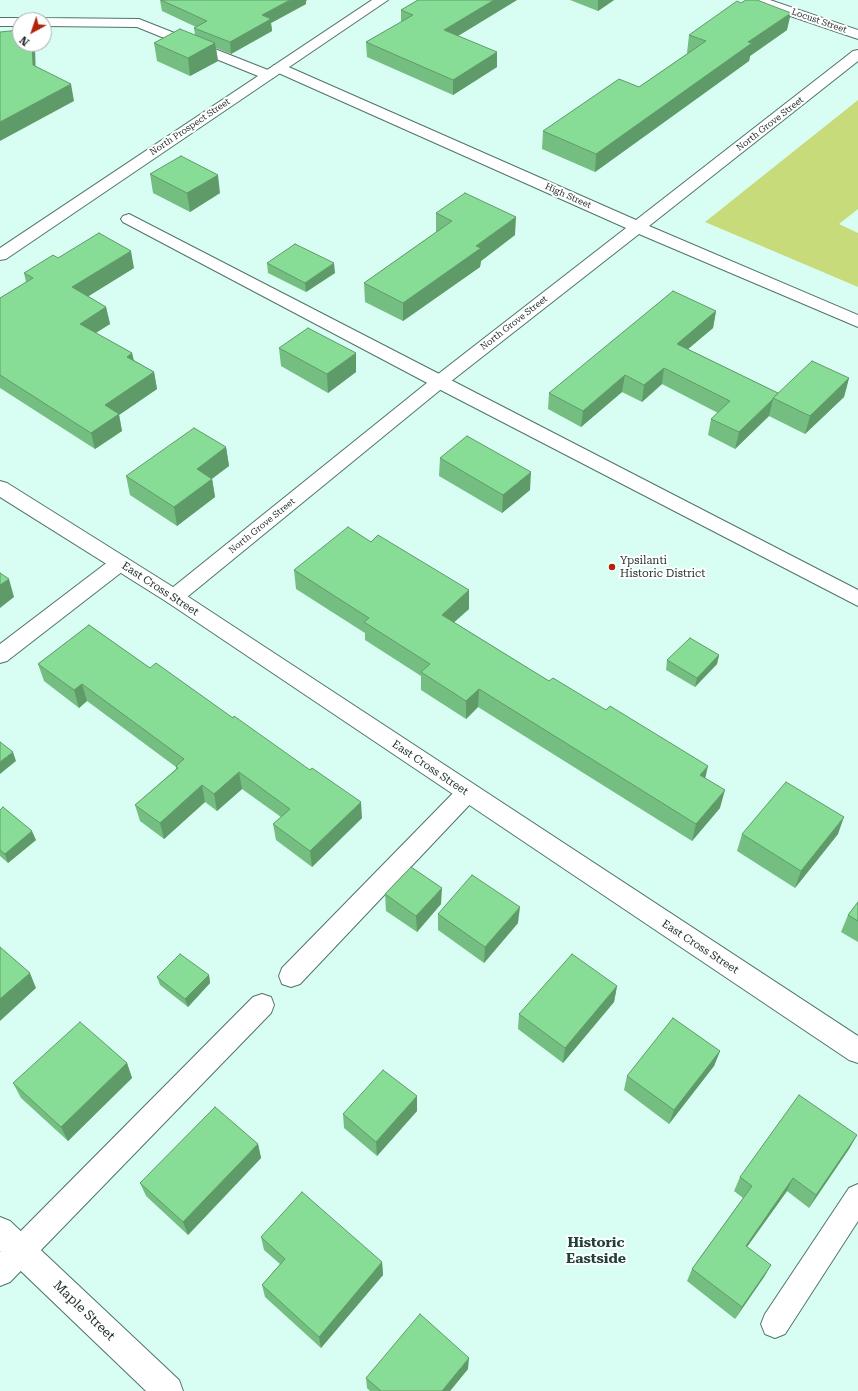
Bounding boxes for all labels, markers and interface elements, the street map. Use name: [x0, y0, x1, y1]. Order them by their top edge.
street label: Locust Street: [790, 7, 848, 35]
north arrow: [12, 12, 52, 52]
text: N: [17, 33, 32, 49]
street label: North Grove Street: [734, 95, 806, 153]
street label: North Prospect Street: [148, 96, 232, 158]
street label: High Street: [543, 181, 593, 211]
street label: North Grove Street: [478, 294, 550, 352]
street label: North Grove Street: [227, 496, 297, 556]
place label: Ypsilanti Historic District: [620, 554, 705, 580]
street label: East Cross Street: [119, 559, 201, 619]
marker: Ypsilanti Historic District: [607, 562, 617, 572]
street label: East Cross Street: [389, 738, 471, 798]
street label: East Cross Street: [659, 917, 741, 977]
district label: Historic Eastside: [566, 1235, 626, 1268]
street label: Maple Street: [50, 1278, 118, 1344]

